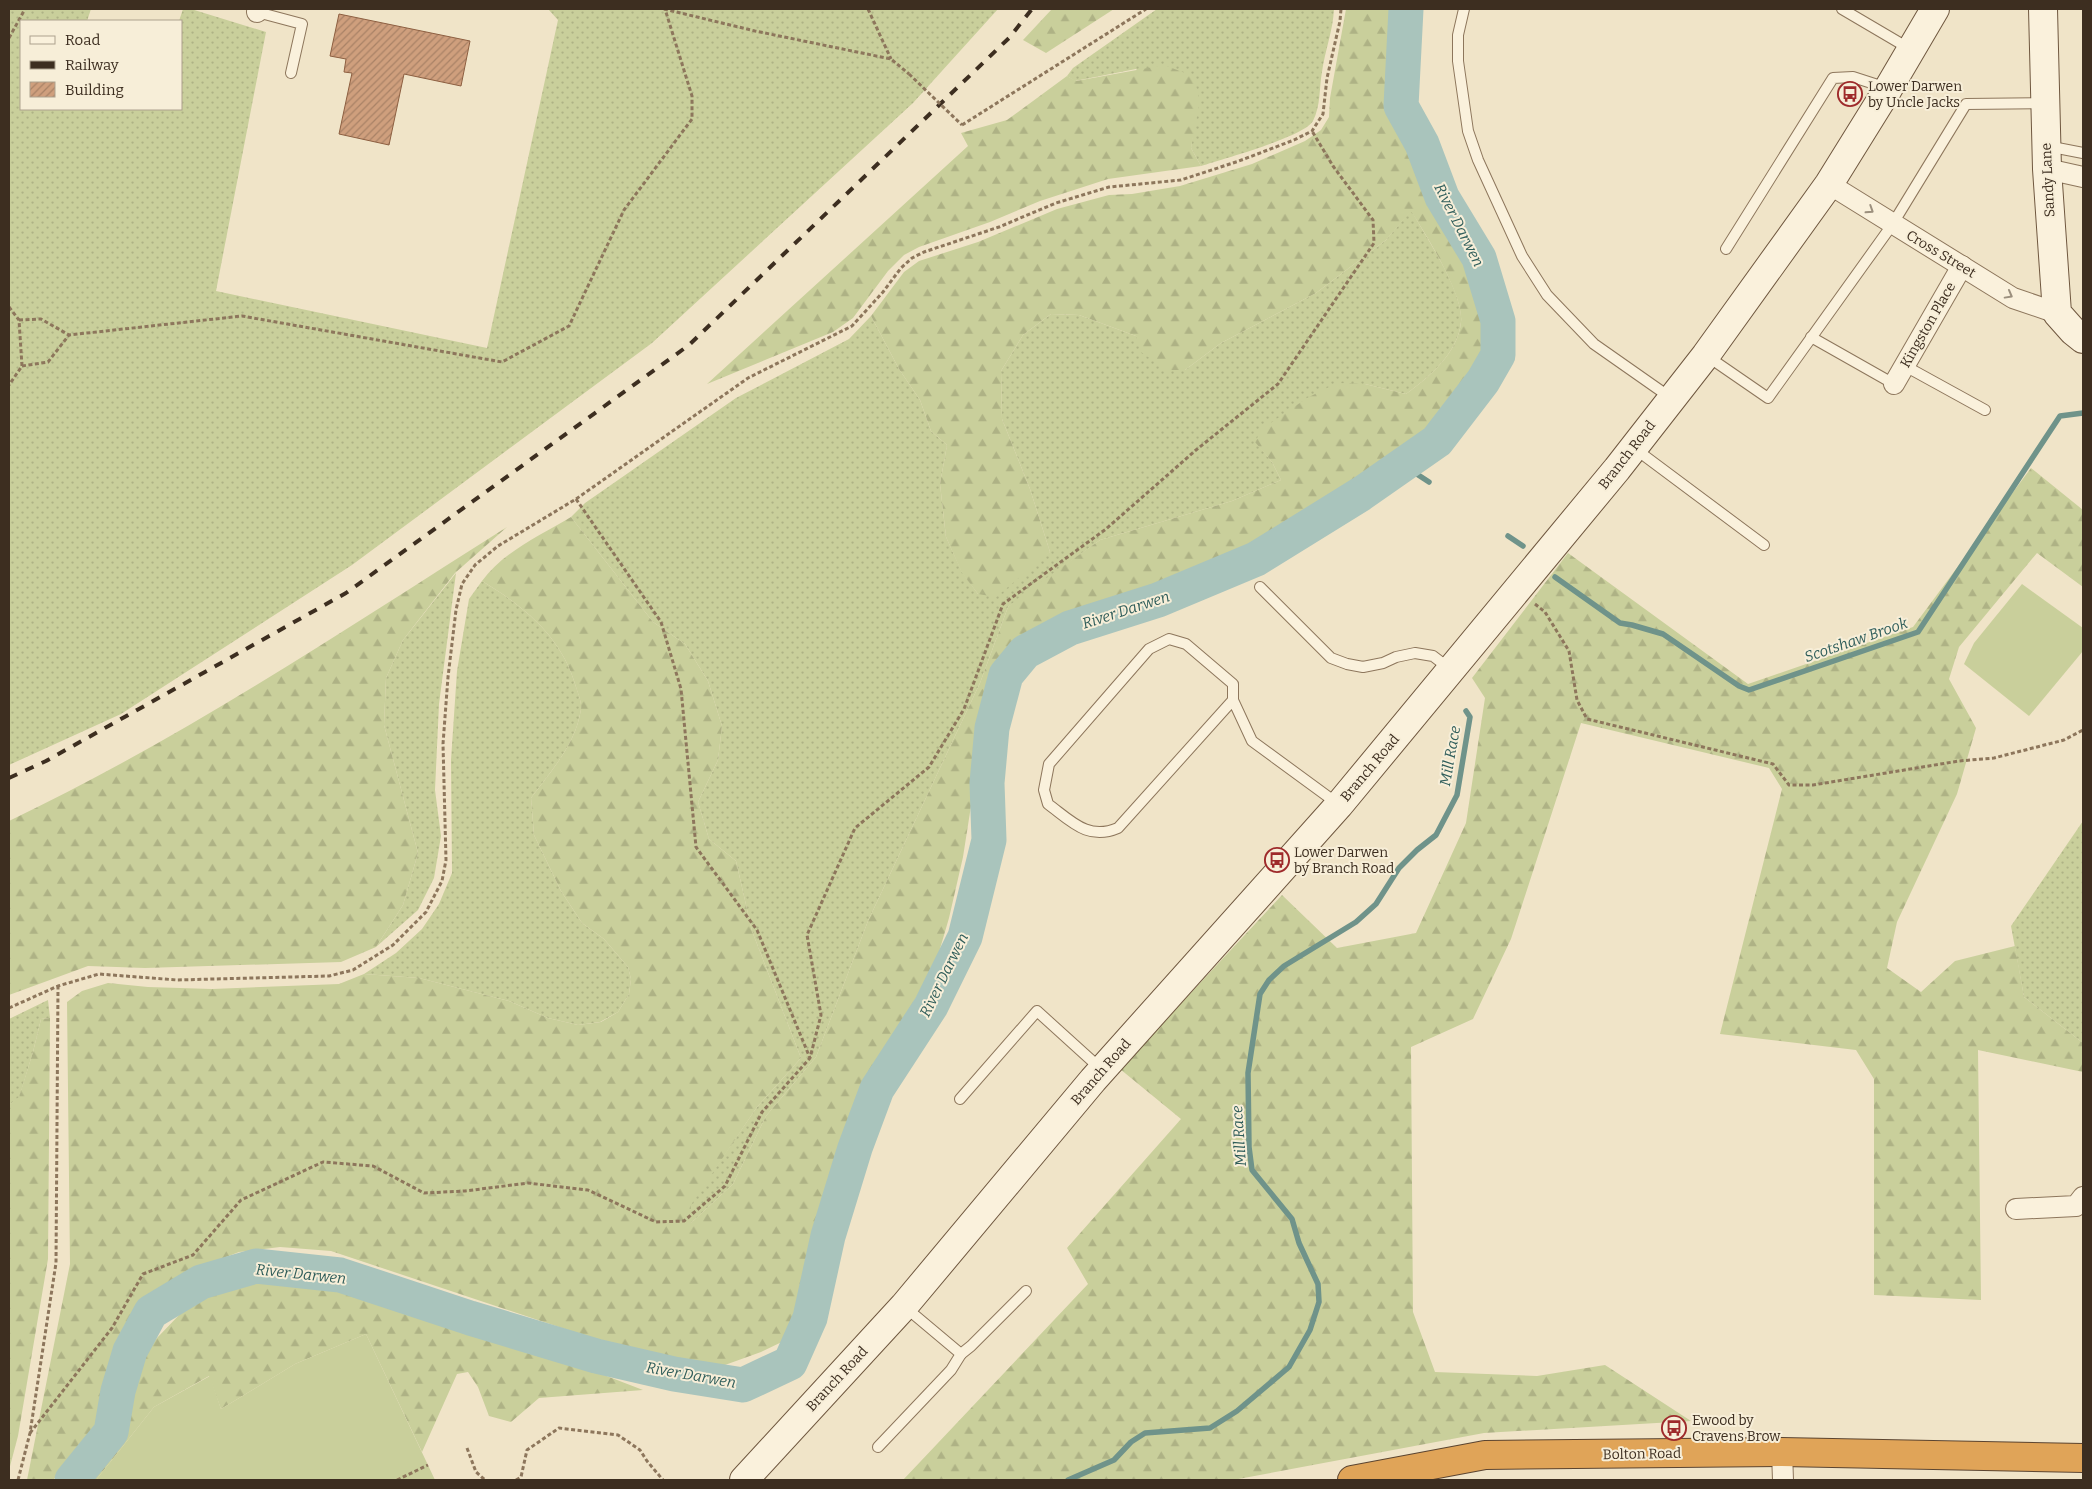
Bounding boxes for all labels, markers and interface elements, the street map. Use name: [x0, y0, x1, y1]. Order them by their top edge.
legend: [20, 20, 182, 110]
text: Road: [65, 31, 100, 49]
text: Railway: [65, 56, 119, 74]
place label: Lower Darwen by Uncle Jacks: [1868, 78, 1962, 111]
text: Building: [65, 81, 124, 99]
bus stop icon: Lower Darwen by Uncle Jacks: [1837, 81, 1863, 107]
street label: Sandy Lane: [2038, 142, 2058, 218]
water label: River Darwen: [1430, 180, 1488, 270]
one-way arrow: [1865, 204, 1874, 214]
street label: Cross Street: [1903, 227, 1979, 281]
street label: Kingston Place: [1897, 279, 1959, 371]
one-way arrow: [2003, 289, 2012, 299]
street label: Branch Road: [1595, 417, 1659, 493]
water label: River Darwen: [1080, 587, 1172, 633]
water label: Scotshaw Brook: [1802, 614, 1911, 666]
water label: Mill Race: [1436, 724, 1464, 788]
street label: Branch Road: [1337, 731, 1403, 805]
place label: Lower Darwen by Branch Road: [1294, 844, 1394, 877]
bus stop icon: Lower Darwen by Branch Road: [1264, 847, 1290, 873]
water label: River Darwen: [916, 930, 972, 1020]
street label: Branch Road: [1068, 1035, 1134, 1109]
water label: Mill Race: [1228, 1105, 1250, 1167]
water label: River Darwen: [255, 1260, 347, 1288]
street label: Branch Road: [803, 1343, 871, 1415]
water label: River Darwen: [645, 1358, 737, 1392]
place label: Ewood by Cravens Brow: [1692, 1412, 1781, 1445]
bus stop icon: Ewood by Cravens Brow: [1661, 1415, 1687, 1441]
street label: Bolton Road: [1603, 1445, 1681, 1463]

